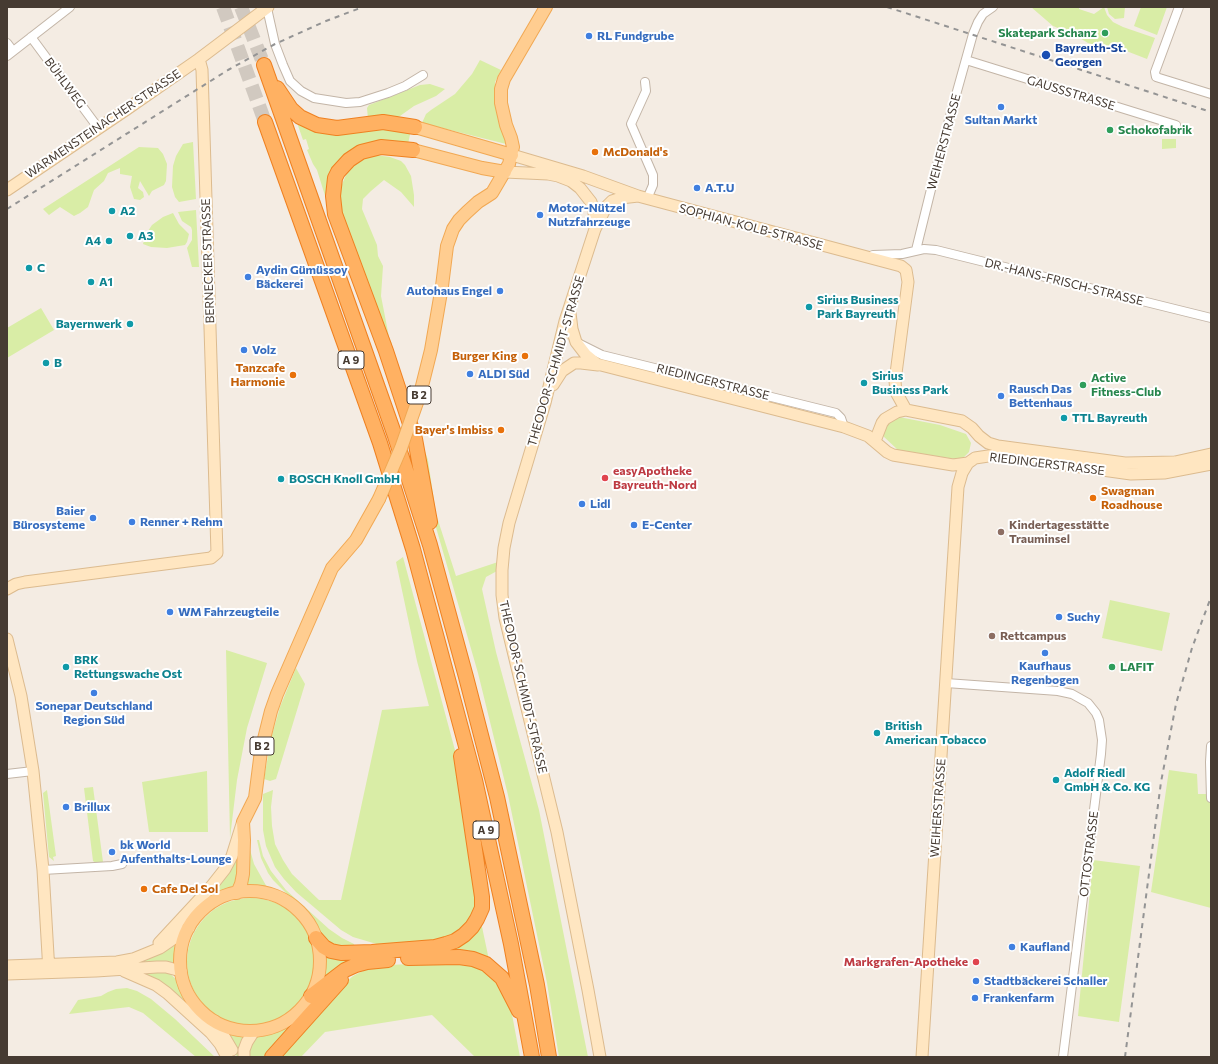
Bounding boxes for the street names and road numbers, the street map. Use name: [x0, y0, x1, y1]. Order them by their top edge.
street label: BÜHLWEG: [41, 55, 89, 111]
street label: WARMENSTEINACHER STRASSE: [23, 67, 183, 181]
street label: GAUSSSTRASSE: [1025, 73, 1117, 113]
street label: WEIHERSTRASSE: [924, 92, 964, 192]
street label: BERNECKER STRASSE: [199, 198, 217, 324]
street label: SOPHIAN-KOLB-STRASSE: [677, 201, 825, 253]
street label: DR.-HANS-FRISCH-STRASSE: [983, 255, 1145, 309]
street label: THEODOR-SCHMIDT-STRASSE: [525, 274, 587, 448]
road number: A 9: [338, 351, 364, 369]
street label: RIEDINGERSTRASSE: [655, 361, 771, 403]
road number: B 2: [407, 386, 431, 404]
street label: RIEDINGERSTRASSE: [989, 450, 1105, 478]
street label: THEODOR-SCHMIDT-STRASSE: [496, 599, 550, 775]
road number: B 2: [250, 737, 274, 755]
street label: WEIHERSTRASSE: [927, 758, 949, 858]
street label: OTTOSTRASSE: [1077, 810, 1101, 898]
road number: A 9: [473, 821, 499, 839]

